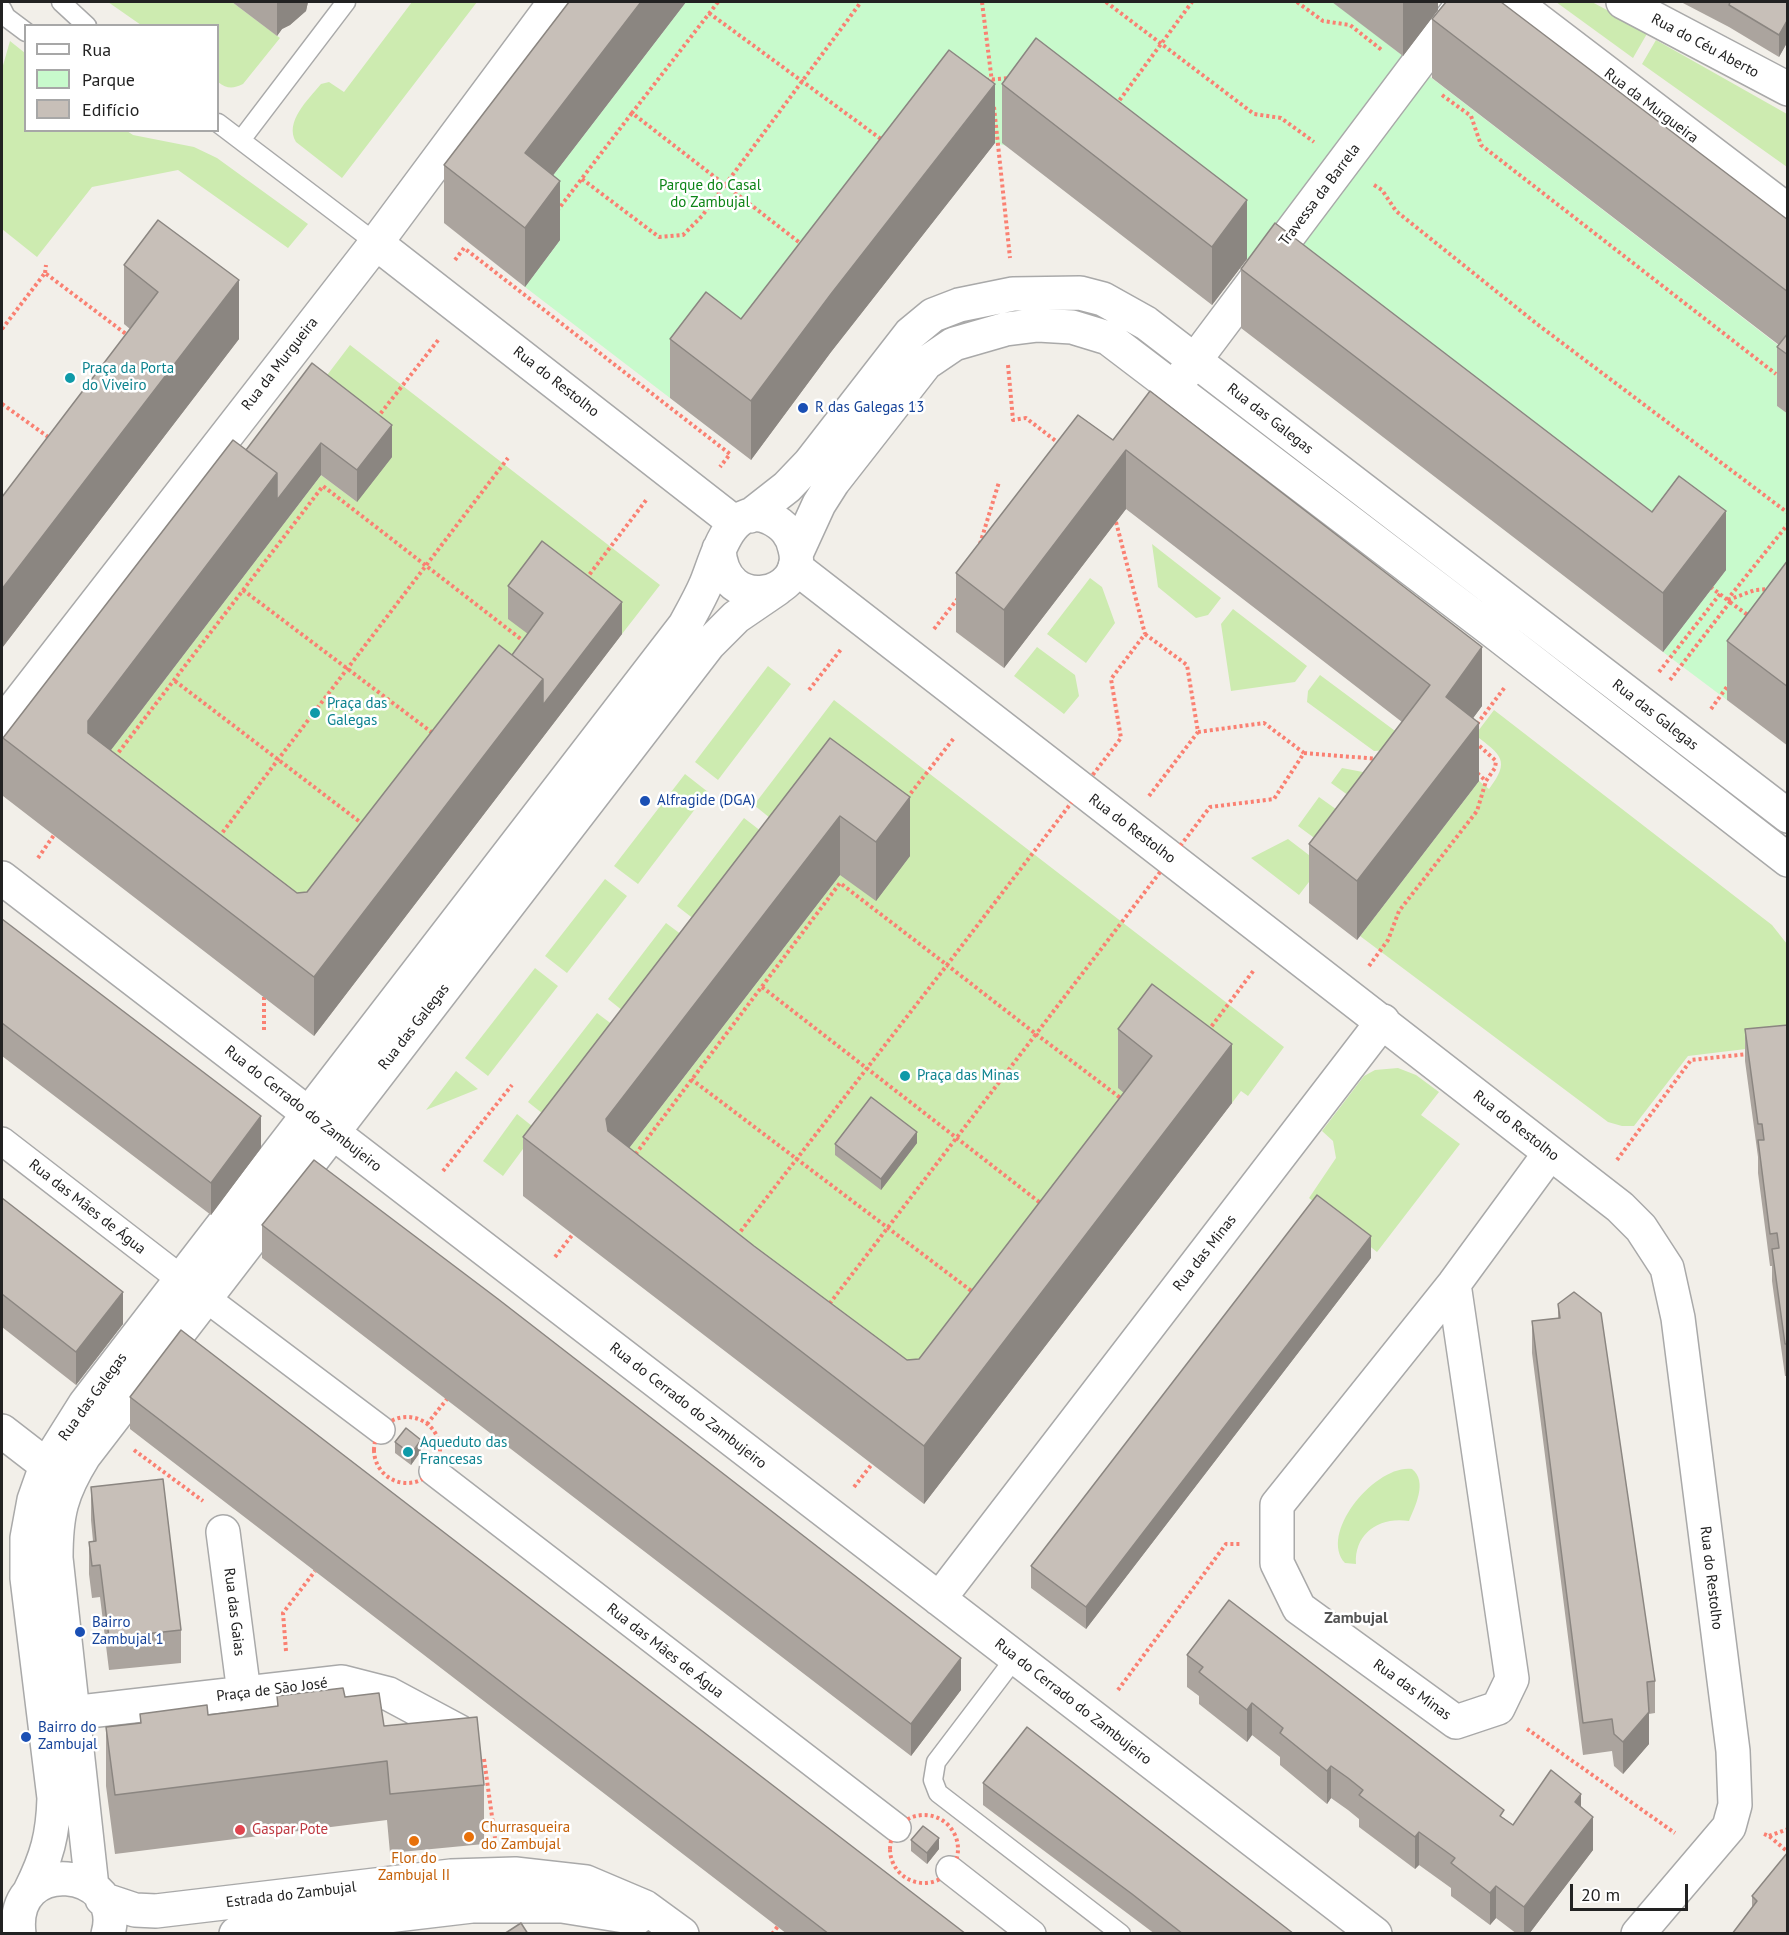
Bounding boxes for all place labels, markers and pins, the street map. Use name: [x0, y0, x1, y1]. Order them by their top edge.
place label: Praça da Porta do Viveiro: [82, 360, 174, 395]
marker: Praça da Porta do Viveiro: [63, 371, 77, 385]
place label: R das Galegas 13: [815, 399, 924, 417]
marker: R das Galegas 13: [796, 401, 810, 415]
place label: Praça das Galegas: [327, 695, 387, 730]
marker: Praça das Galegas: [308, 706, 322, 720]
place label: Alfragide (DGA): [657, 792, 755, 810]
marker: Alfragide (DGA): [638, 794, 652, 808]
place label: Praça das Minas: [917, 1067, 1019, 1085]
marker: Praça das Minas: [898, 1069, 912, 1083]
place label: Aqueduto das Francesas: [420, 1434, 507, 1469]
marker: Aqueduto das Francesas: [401, 1445, 415, 1459]
place label: Bairro Zambujal 1: [92, 1614, 164, 1649]
marker: Bairro Zambujal 1: [73, 1625, 87, 1639]
place label: Bairro do Zambujal: [38, 1719, 97, 1754]
marker: Bairro do Zambujal: [19, 1730, 33, 1744]
place label: Churrasqueira do Zambujal: [481, 1819, 570, 1854]
place label: Gaspar Pote: [252, 1821, 328, 1839]
marker: Gaspar Pote: [233, 1823, 247, 1837]
marker: Churrasqueira do Zambujal: [462, 1830, 476, 1844]
marker: Flor do Zambujal II: [407, 1834, 421, 1848]
place label: Flor do Zambujal II: [378, 1850, 450, 1885]

